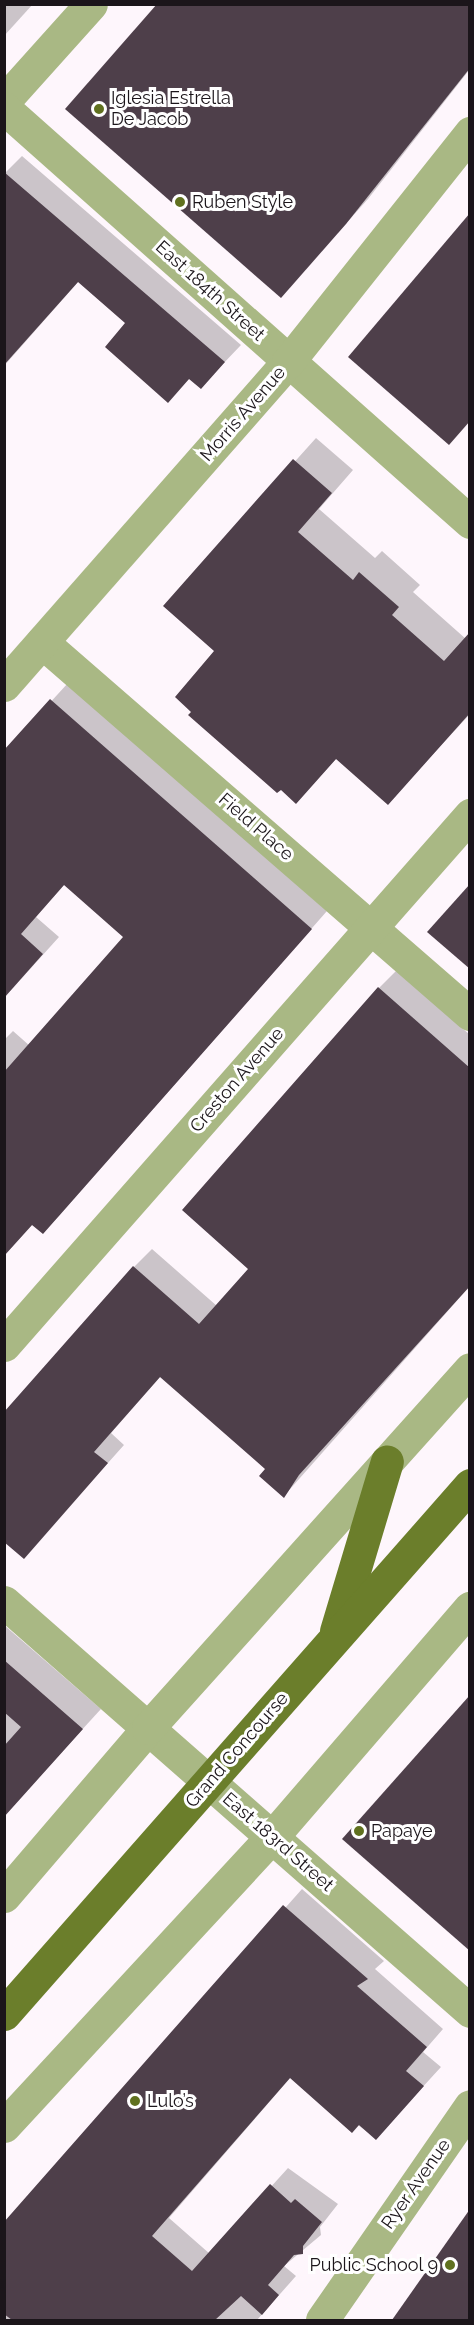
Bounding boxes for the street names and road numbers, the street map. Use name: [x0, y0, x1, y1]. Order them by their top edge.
street label: East 184th Street: [151, 236, 269, 346]
street label: Morris Avenue: [196, 362, 290, 466]
street label: Field Place: [214, 789, 298, 865]
street label: Creston Avenue: [185, 1023, 289, 1137]
street label: Grand Concourse: [181, 1688, 293, 1812]
street label: East 183rd Street: [218, 1788, 338, 1896]
street label: Ryer Avenue: [377, 2134, 455, 2234]

